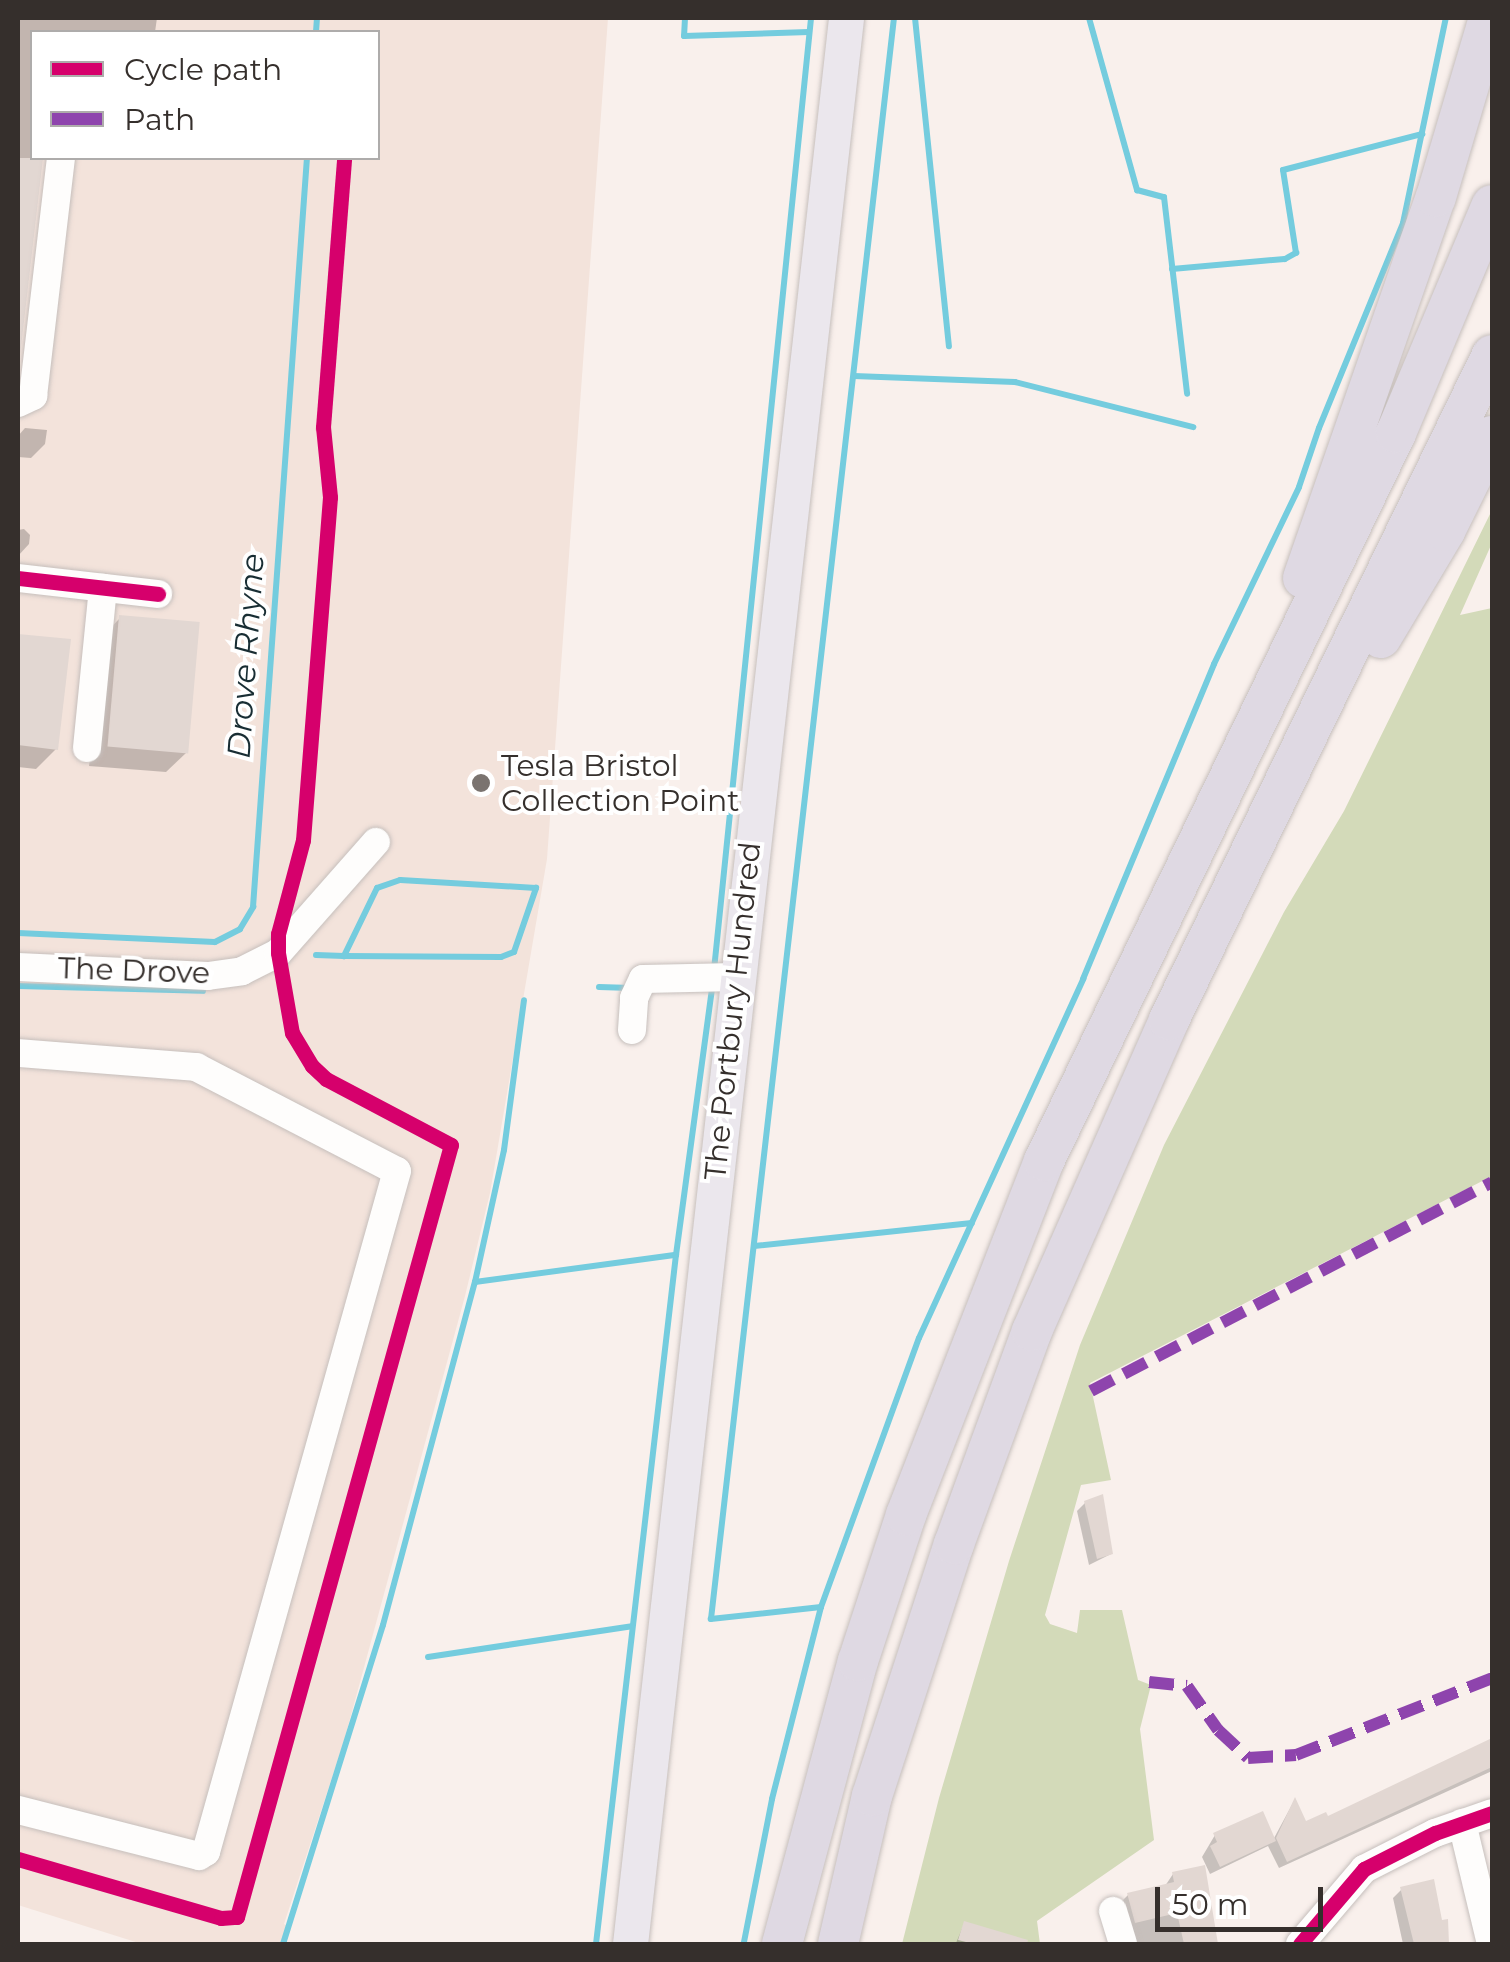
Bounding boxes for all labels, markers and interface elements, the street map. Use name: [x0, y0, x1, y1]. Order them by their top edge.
legend: [30, 30, 380, 160]
text: Cycle path: [124, 51, 282, 88]
text: Path: [124, 101, 195, 138]
water label: Drove Rhyne: [220, 552, 272, 760]
place label: Tesla Bristol Collection Point: [501, 748, 739, 818]
marker: Tesla Bristol Collection Point: [470, 772, 492, 794]
street label: The Portbury Hundred: [697, 840, 769, 1182]
street label: The Drove: [57, 950, 211, 992]
scale bar: [1160, 1867, 1328, 1929]
text: 50 m: [1172, 1886, 1249, 1923]

